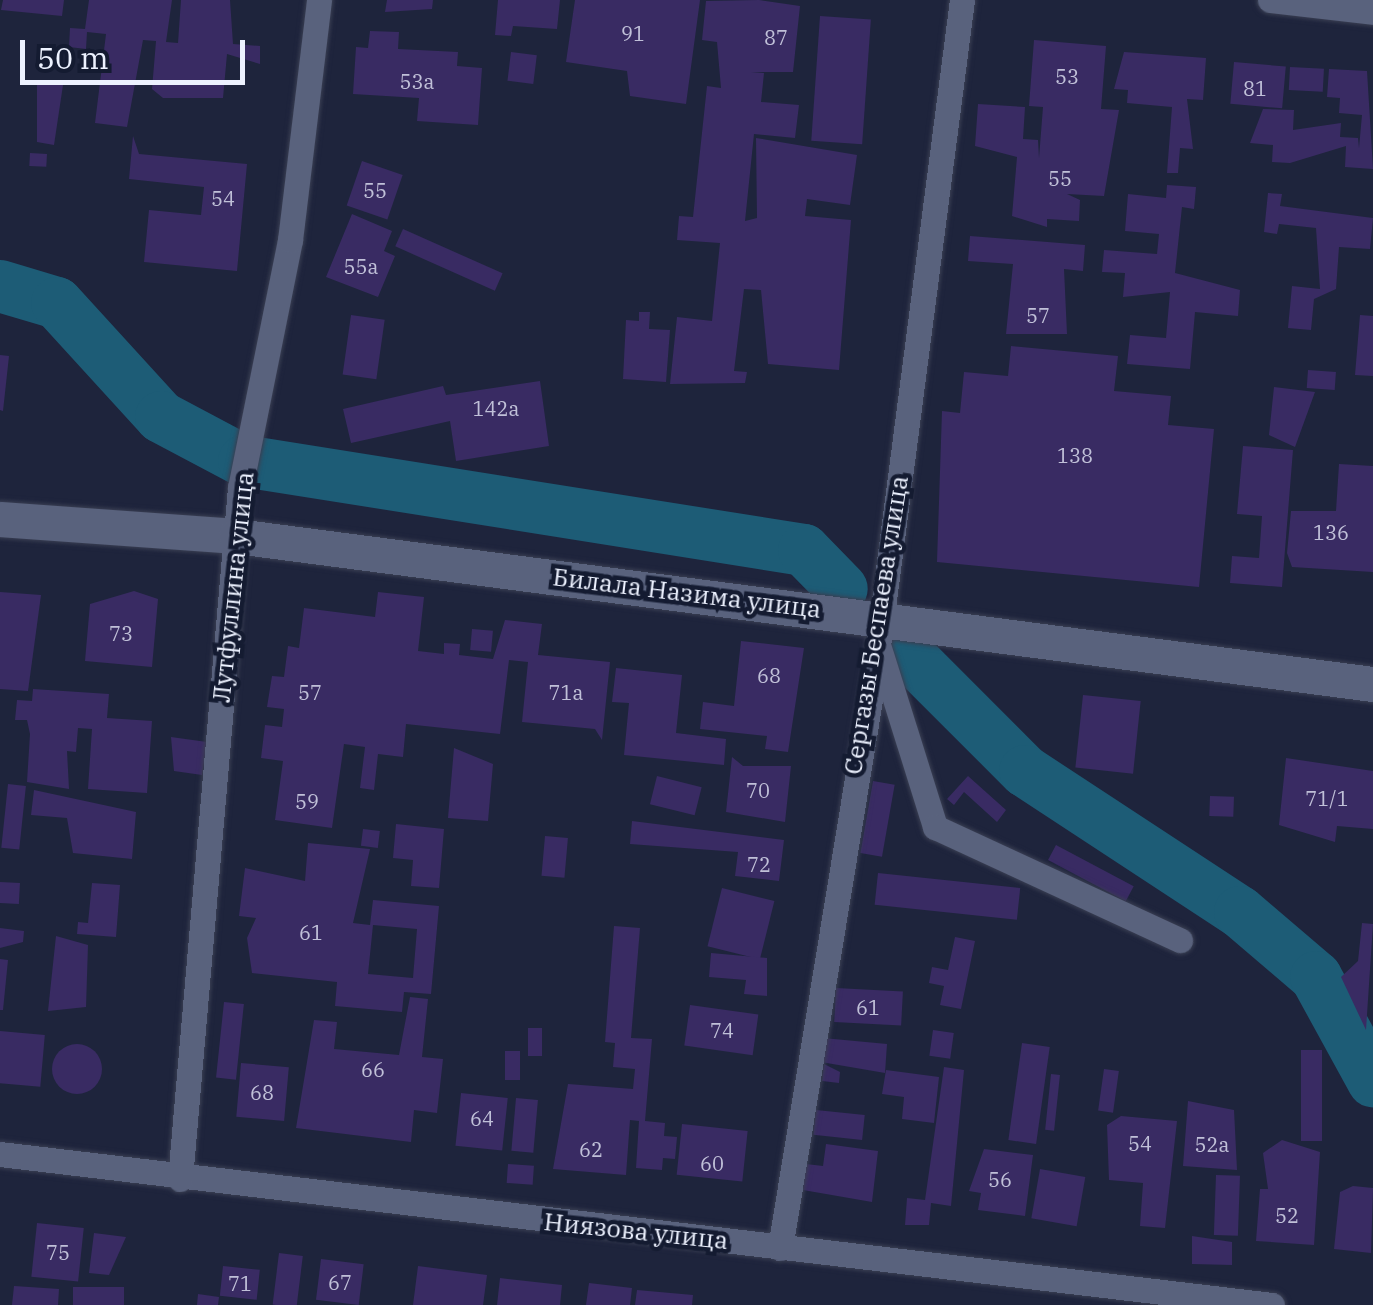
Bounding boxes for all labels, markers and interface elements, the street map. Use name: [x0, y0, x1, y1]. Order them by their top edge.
scale bar: [25, 20, 250, 82]
house number: 91: [621, 21, 645, 45]
house number: 87: [764, 25, 788, 49]
text: 50 m: [37, 38, 109, 77]
house number: 53: [1055, 64, 1079, 88]
house number: 53а: [400, 69, 434, 93]
house number: 81: [1243, 76, 1267, 100]
house number: 55: [1048, 166, 1072, 190]
house number: 55: [363, 178, 387, 202]
house number: 54: [211, 186, 235, 210]
house number: 55а: [344, 254, 378, 278]
house number: 57: [1026, 303, 1050, 327]
house number: 142а: [473, 396, 519, 420]
house number: 138: [1057, 443, 1093, 467]
street label: Лутфуллина улица: [206, 470, 260, 704]
street label: Сергазы Беспаева улица: [838, 473, 914, 777]
house number: 136: [1313, 520, 1349, 544]
street label: Билала Назима улица: [551, 562, 823, 624]
house number: 73: [109, 621, 133, 645]
house number: 68: [757, 663, 781, 687]
house number: 57: [298, 680, 322, 704]
house number: 71а: [549, 680, 583, 704]
house number: 70: [746, 778, 770, 802]
house number: 71/1: [1305, 786, 1349, 810]
house number: 59: [295, 789, 319, 813]
house number: 72: [747, 852, 771, 876]
house number: 61: [299, 920, 323, 944]
house number: 61: [856, 995, 880, 1019]
house number: 74: [710, 1018, 734, 1042]
house number: 66: [361, 1057, 385, 1081]
house number: 68: [250, 1080, 274, 1104]
house number: 64: [470, 1106, 494, 1130]
house number: 54: [1128, 1131, 1152, 1155]
house number: 52а: [1195, 1132, 1229, 1156]
house number: 62: [579, 1137, 603, 1161]
house number: 60: [700, 1151, 724, 1175]
house number: 56: [988, 1167, 1012, 1191]
house number: 52: [1275, 1203, 1299, 1227]
street label: Ниязова улица: [542, 1206, 730, 1256]
house number: 75: [46, 1240, 70, 1264]
house number: 67: [328, 1270, 352, 1294]
house number: 71: [228, 1271, 252, 1295]

